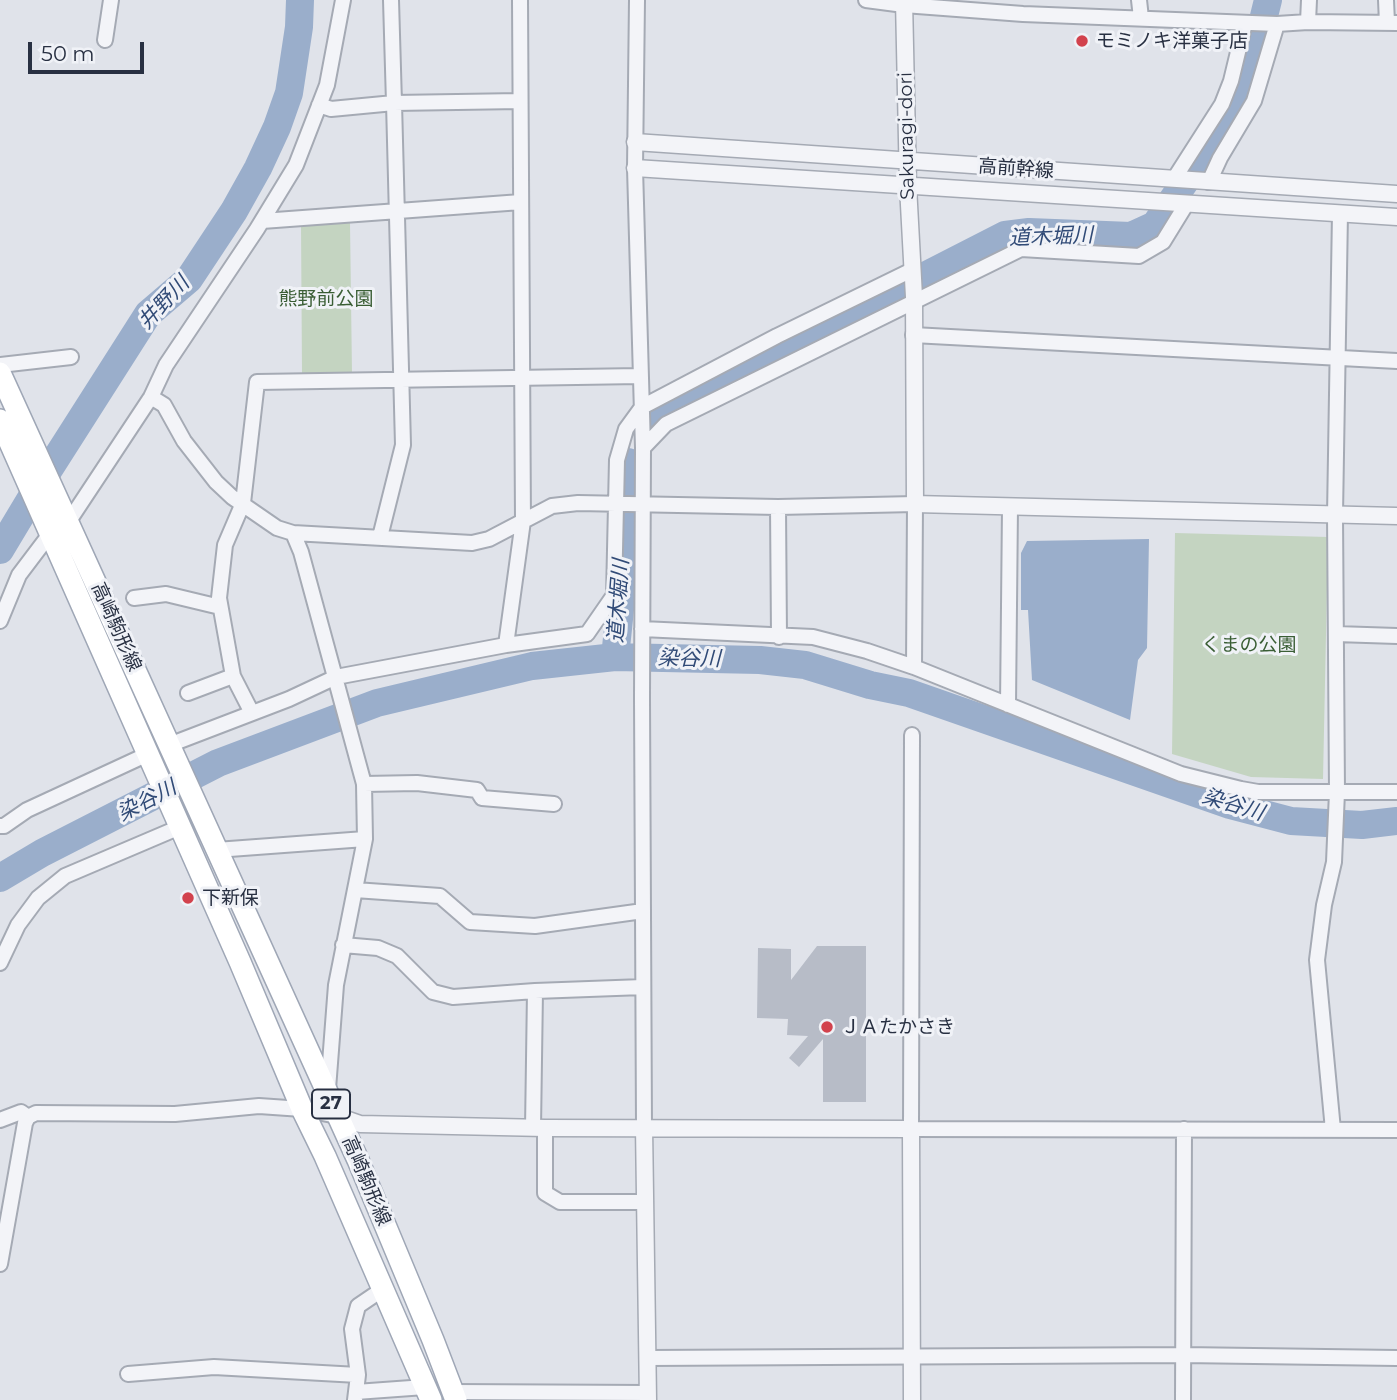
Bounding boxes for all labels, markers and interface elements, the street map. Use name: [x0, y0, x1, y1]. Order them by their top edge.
scale bar: [32, 28, 147, 72]
place label: モミノキ洋菓子店: [1096, 30, 1248, 52]
marker: モミノキ洋菓子店: [1074, 33, 1090, 49]
text: 50 m: [41, 41, 95, 66]
street label: Sakuragi-dori: [894, 72, 920, 200]
street label: 高前幹線: [977, 155, 1055, 183]
water label: 道木堀川: [1009, 223, 1093, 251]
water label: 井野川: [133, 271, 195, 335]
park label: 熊野前公園: [279, 288, 373, 310]
water label: 道木堀川: [604, 558, 634, 644]
street label: 高崎駒形線: [86, 579, 146, 675]
park label: くまの公園: [1202, 634, 1296, 656]
water label: 染谷川: [657, 646, 721, 672]
water label: 染谷川: [113, 775, 181, 827]
water label: 染谷川: [1199, 784, 1267, 826]
place label: 下新保: [202, 887, 259, 909]
marker: 下新保: [180, 890, 196, 906]
place label: ＪＡたかさき: [841, 1016, 955, 1038]
marker: ＪＡたかさき: [819, 1019, 835, 1035]
road number: 27: [312, 1090, 350, 1119]
street label: 高崎駒形線: [337, 1133, 395, 1229]

